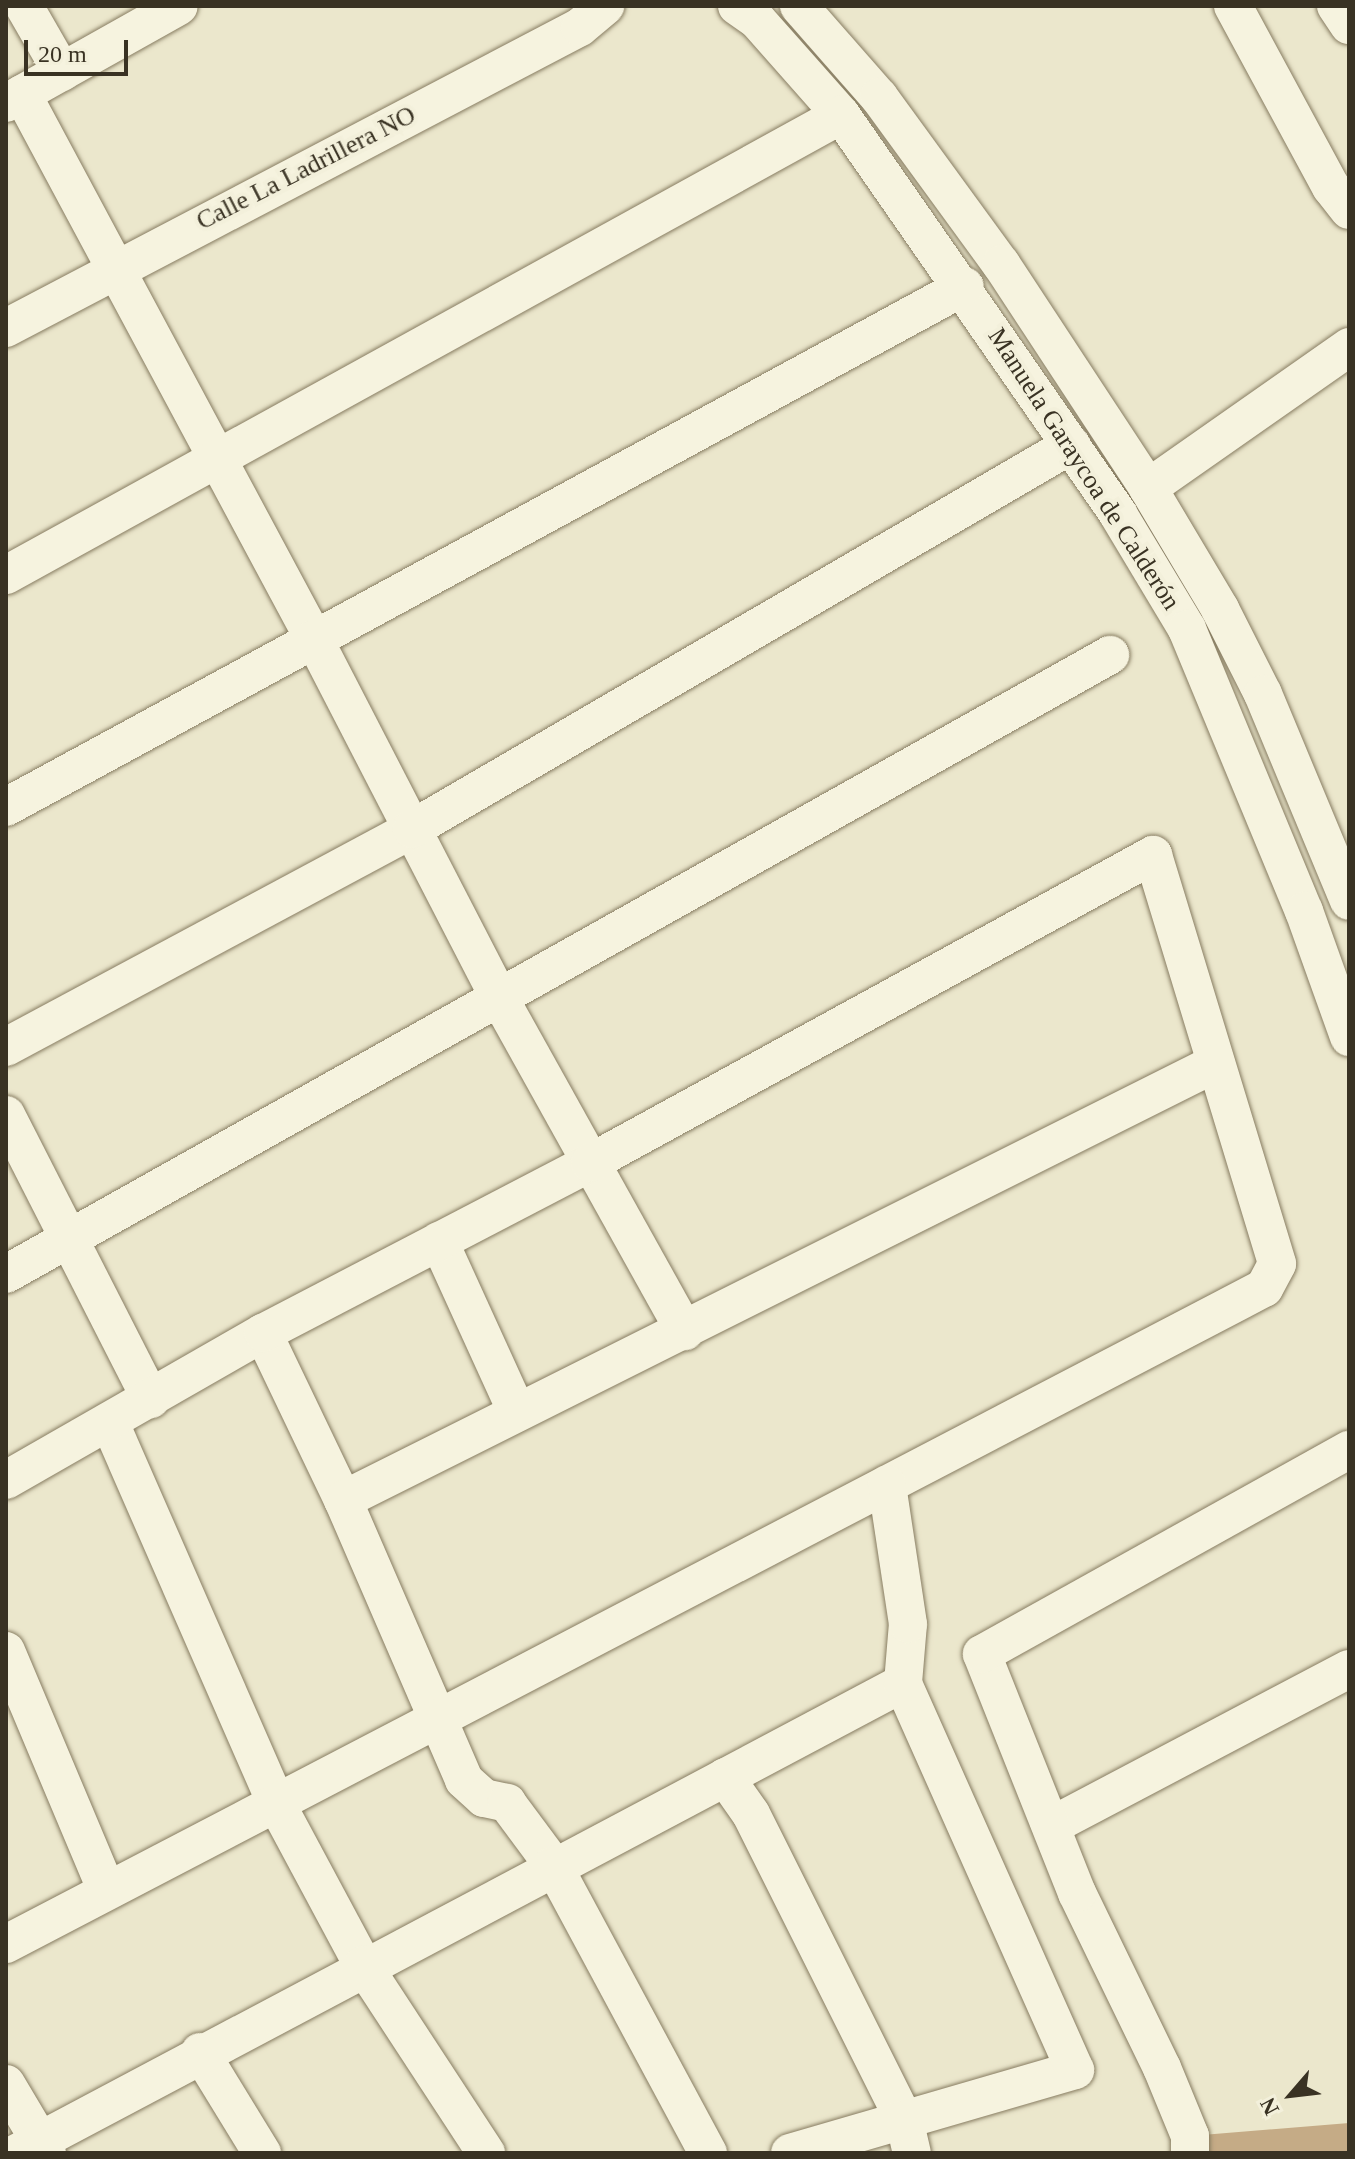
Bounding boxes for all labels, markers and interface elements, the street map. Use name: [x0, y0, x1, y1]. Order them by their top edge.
scale bar: [28, 24, 132, 74]
text: 20 m: [38, 41, 87, 67]
street label: Calle La Ladrillera NO: [191, 99, 421, 237]
street label: Manuela Garaycoa de Calderón: [981, 322, 1187, 616]
north arrow: [1251, 2055, 1331, 2135]
text: N: [1255, 2094, 1284, 2119]

